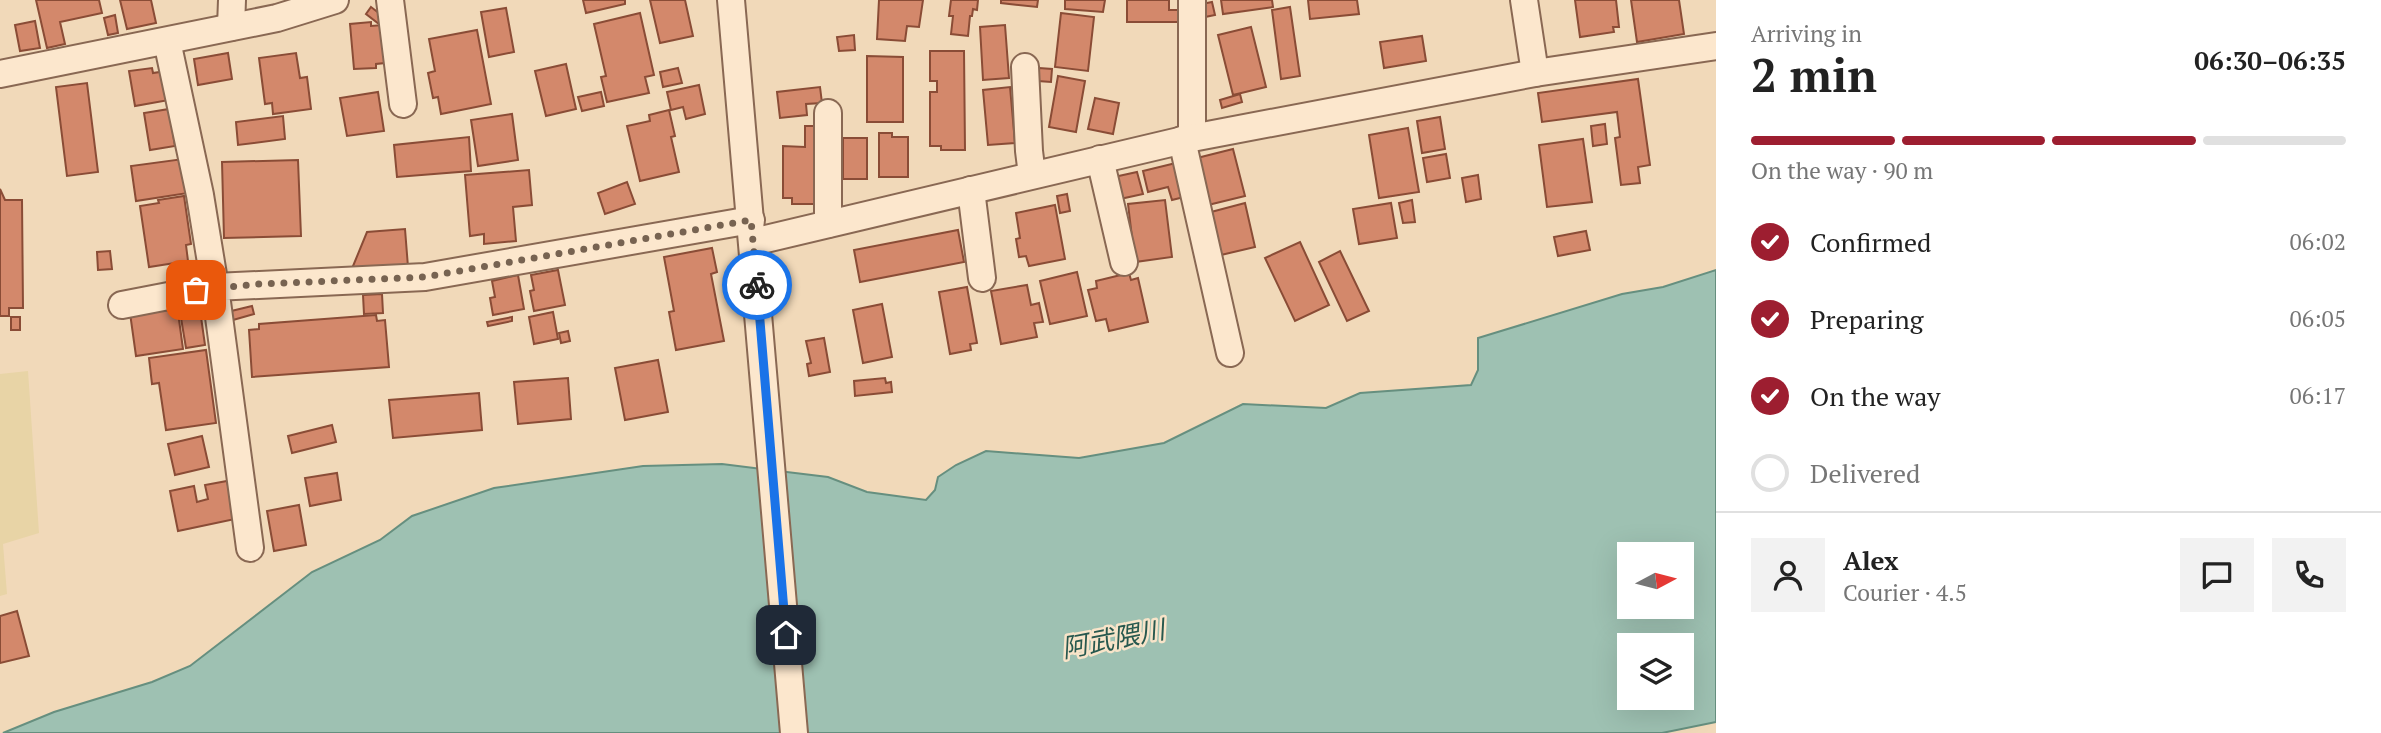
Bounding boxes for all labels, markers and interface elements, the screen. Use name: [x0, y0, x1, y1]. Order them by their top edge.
text: Arriving in: [1751, 18, 1862, 49]
text: 06:30–06:35: [2194, 43, 2346, 77]
text: 2 min: [1751, 44, 1877, 105]
text: On the way · 90 m: [1751, 155, 1933, 186]
icon: check: [1751, 223, 1789, 261]
text: Confirmed: [1810, 225, 1931, 259]
text: 06:02: [2289, 226, 2346, 257]
courier: [722, 250, 792, 320]
pin: [166, 260, 226, 320]
icon: bike: [738, 266, 776, 304]
icon: bag: [177, 271, 215, 309]
icon: check: [1751, 300, 1789, 338]
text: Preparing: [1810, 302, 1923, 336]
text: 06:05: [2289, 303, 2346, 334]
icon: check: [1751, 377, 1789, 415]
text: On the way: [1810, 379, 1941, 413]
text: 06:17: [2289, 380, 2346, 411]
text: Delivered: [1810, 456, 1920, 490]
button: person: [1751, 538, 1825, 612]
button: chat: [2180, 538, 2254, 612]
button: phone: [2272, 538, 2346, 612]
north arrow: [1617, 542, 1694, 620]
map controls: [1617, 542, 1694, 710]
text: Alex: [1843, 543, 1899, 577]
text: Courier · 4.5: [1843, 577, 1967, 608]
pin: [756, 605, 816, 665]
water label: 阿武隈川: [1059, 611, 1170, 665]
icon: home: [767, 616, 805, 654]
button: layers: [1617, 633, 1694, 710]

